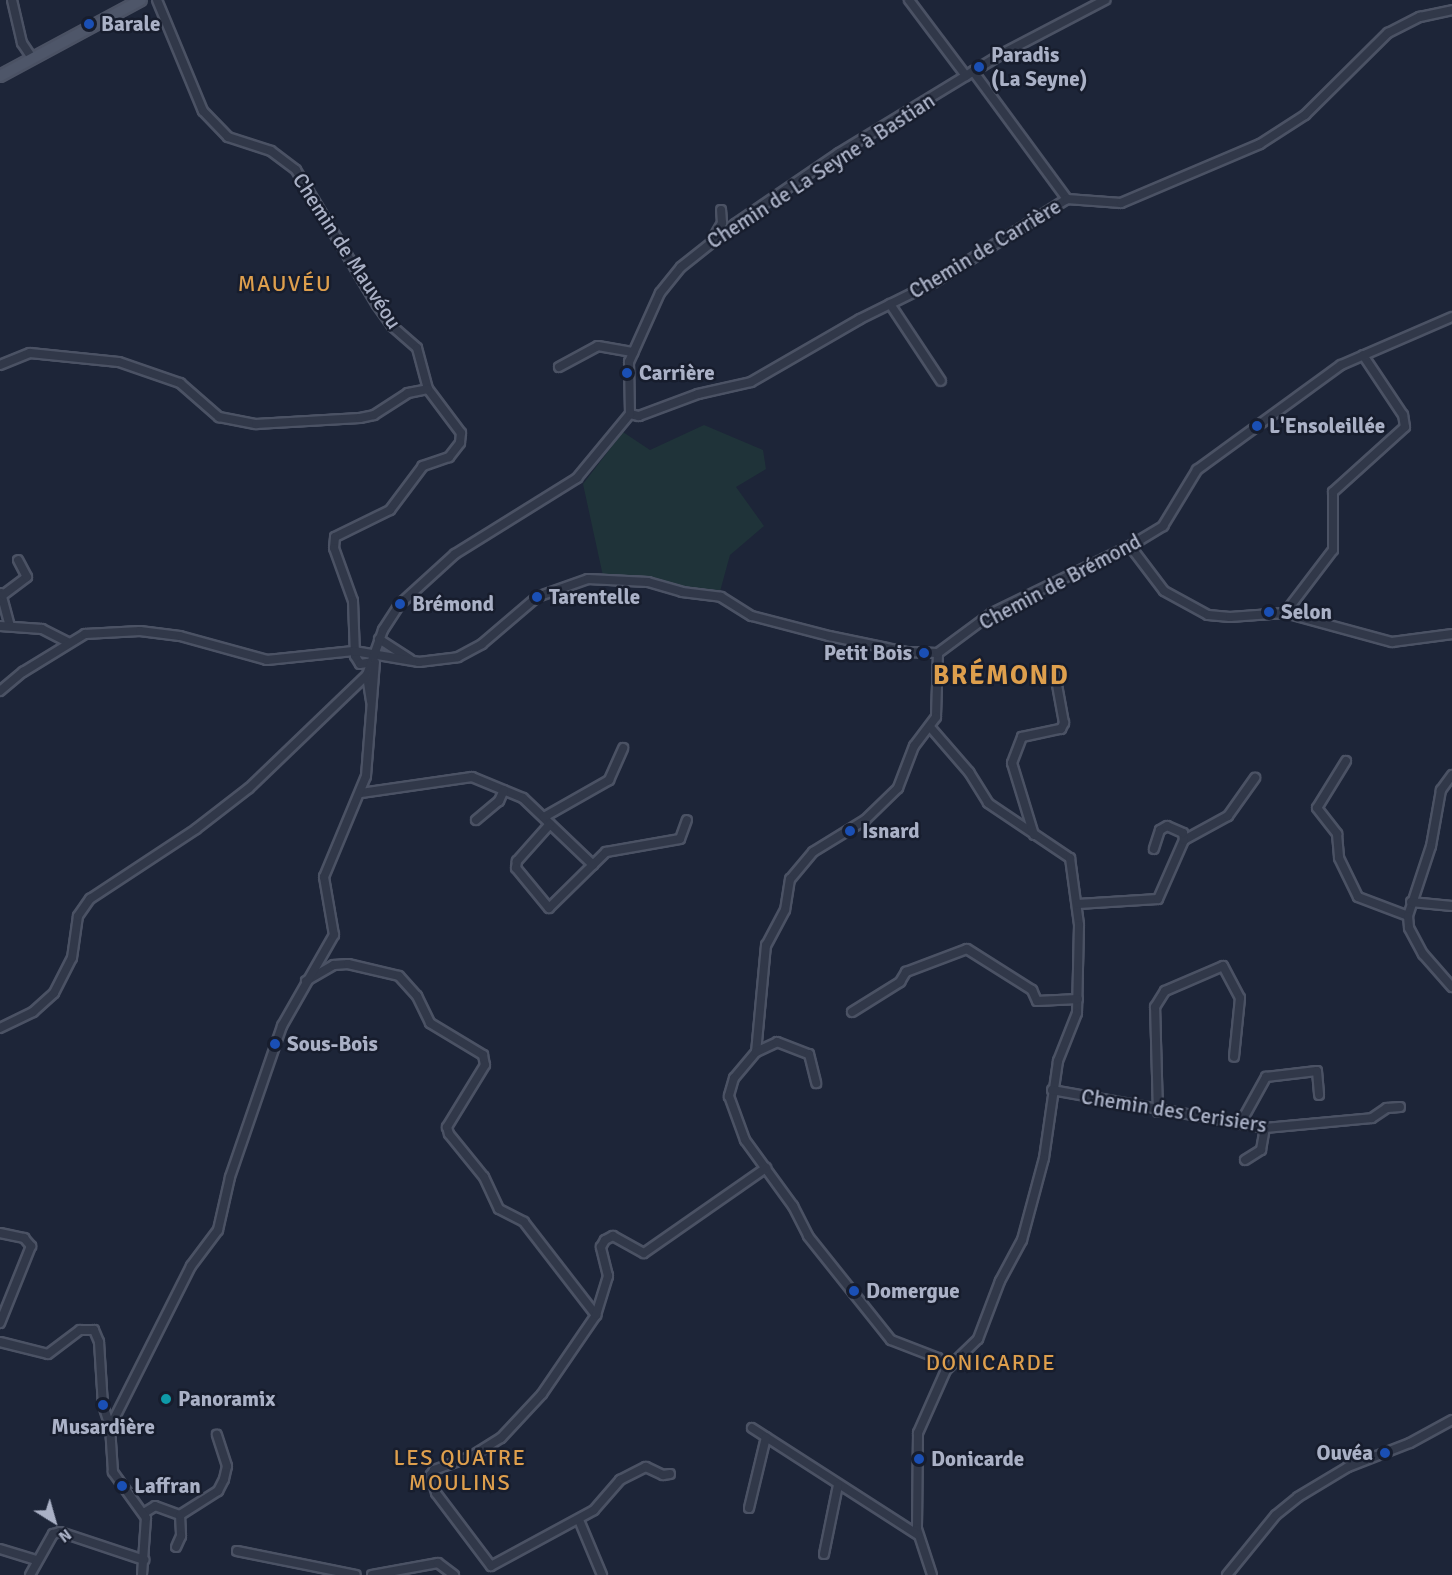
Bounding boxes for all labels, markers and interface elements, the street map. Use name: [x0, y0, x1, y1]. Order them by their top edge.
place label: Barale: [101, 11, 160, 37]
marker: Barale: [82, 17, 96, 31]
place label: Paradis (La Seyne): [991, 42, 1087, 92]
marker: Paradis (La Seyne): [972, 60, 986, 74]
street label: Chemin de La Seyne à Bastian: [702, 88, 940, 254]
street label: Chemin de Mauvéou: [287, 168, 407, 334]
street label: Chemin de Carrière: [905, 194, 1065, 304]
district label: MAUVÉU: [238, 271, 332, 297]
place label: Carrière: [639, 360, 715, 386]
marker: Carrière: [620, 366, 634, 380]
place label: L'Ensoleillée: [1269, 413, 1385, 439]
marker: L'Ensoleillée: [1250, 419, 1264, 433]
street label: Chemin de Brémond: [975, 529, 1145, 635]
place label: Tarentelle: [549, 584, 640, 610]
marker: Tarentelle: [530, 590, 544, 604]
place label: Brémond: [412, 591, 494, 617]
marker: Brémond: [393, 597, 407, 611]
place label: Selon: [1281, 599, 1332, 625]
marker: Selon: [1262, 605, 1276, 619]
place label: Petit Bois: [824, 640, 912, 666]
marker: Petit Bois: [917, 646, 931, 660]
district label: BRÉMOND: [933, 660, 1069, 692]
place label: Isnard: [862, 818, 920, 844]
marker: Isnard: [843, 824, 857, 838]
place label: Sous-Bois: [287, 1031, 378, 1057]
marker: Sous-Bois: [268, 1037, 282, 1051]
street label: Chemin des Cerisiers: [1079, 1084, 1269, 1138]
place label: Domergue: [866, 1278, 960, 1304]
marker: Domergue: [847, 1284, 861, 1298]
district label: DONICARDE: [926, 1350, 1056, 1376]
place label: Panoramix: [178, 1386, 275, 1412]
marker: Panoramix: [159, 1392, 173, 1406]
marker: Musardière: [96, 1398, 110, 1412]
place label: Musardière: [51, 1414, 155, 1440]
place label: Ouvéa: [1316, 1440, 1373, 1466]
district label: LES QUATRE MOULINS: [393, 1444, 527, 1496]
place label: Donicarde: [931, 1446, 1024, 1472]
marker: Ouvéa: [1378, 1446, 1392, 1460]
marker: Donicarde: [912, 1452, 926, 1466]
place label: Laffran: [134, 1473, 201, 1499]
marker: Laffran: [115, 1479, 129, 1493]
north arrow: [24, 1491, 84, 1551]
text: N: [54, 1524, 75, 1547]

